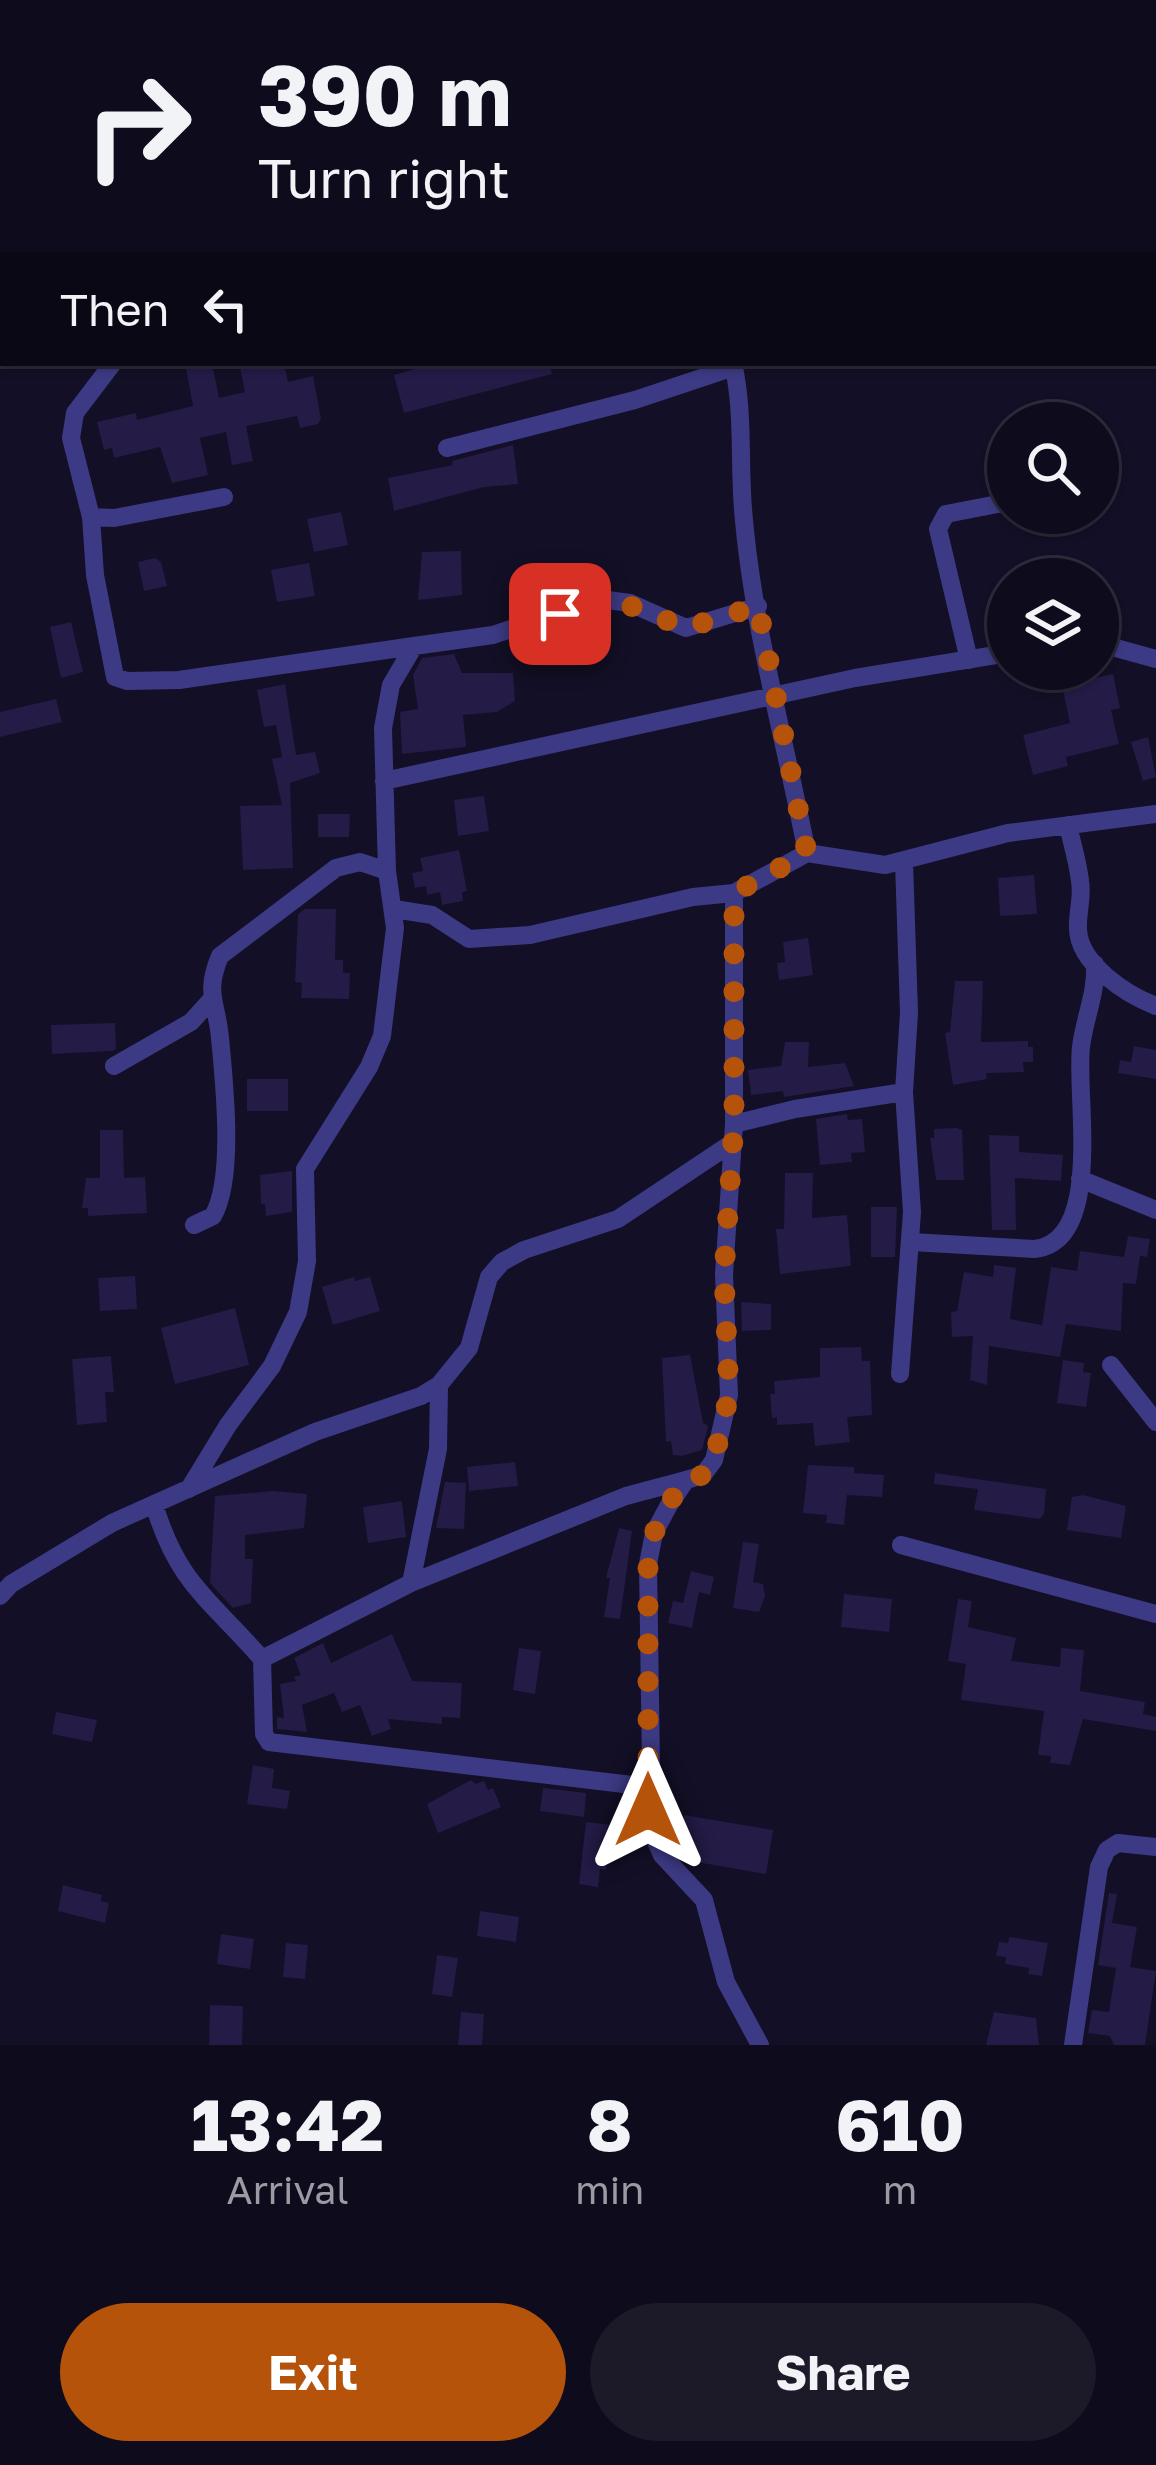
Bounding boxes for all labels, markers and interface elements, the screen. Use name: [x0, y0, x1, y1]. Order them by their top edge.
text: 390 m: [258, 44, 512, 144]
icon: right: [60, 48, 216, 204]
text: Turn right: [258, 145, 510, 210]
icon: left: [193, 276, 259, 342]
text: Then: [60, 282, 169, 336]
map controls: [987, 402, 1119, 690]
button: search: [987, 402, 1119, 534]
button: layers: [987, 558, 1119, 690]
pin: [509, 563, 611, 665]
icon: arrive: [527, 581, 593, 647]
position arrow: [585, 1747, 711, 1873]
text: 13:42: [191, 2080, 384, 2167]
text: 8: [587, 2080, 633, 2167]
text: 610: [835, 2080, 965, 2167]
text: Arrival: [227, 2166, 349, 2213]
text: min: [575, 2166, 644, 2213]
text: m: [883, 2166, 917, 2213]
button: Exit: [60, 2303, 566, 2441]
button: Share: [590, 2303, 1096, 2441]

